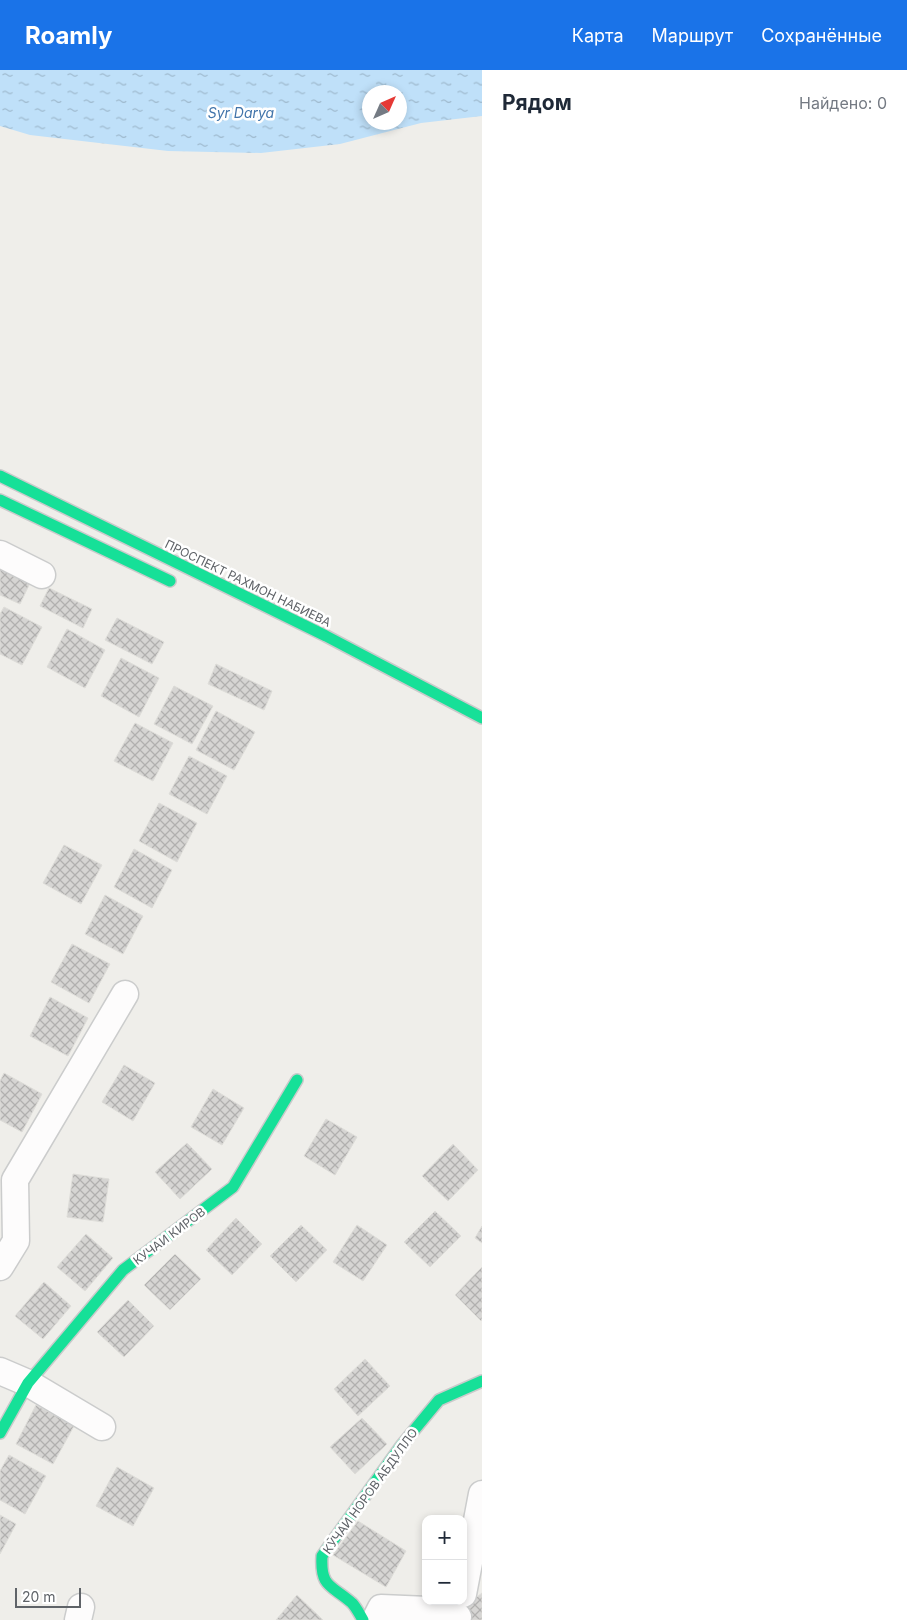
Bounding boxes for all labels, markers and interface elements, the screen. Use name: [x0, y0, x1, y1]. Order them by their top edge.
text: Roamly: [25, 21, 112, 50]
text: Карта: [572, 25, 624, 46]
text: Маршрут: [652, 25, 733, 46]
text: Сохранённые: [761, 25, 882, 46]
north arrow: [362, 85, 407, 130]
text: Рядом: [502, 90, 572, 115]
text: Найдено: 0: [799, 93, 887, 113]
water label: Syr Darya: [208, 104, 275, 121]
street label: ПРОСПЕКТ РАХМОН НАБИЕВА: [163, 536, 333, 630]
street label: КУЧАИ КИРОВ: [130, 1204, 208, 1268]
street label: КӮЧАИ НОРОВ АБДУЛЛО: [319, 1425, 421, 1557]
map controls: [422, 1515, 467, 1605]
button: +: [422, 1515, 467, 1560]
button: −: [422, 1560, 467, 1605]
scale bar: [15, 1585, 81, 1608]
text: 20 m: [22, 1588, 56, 1605]

